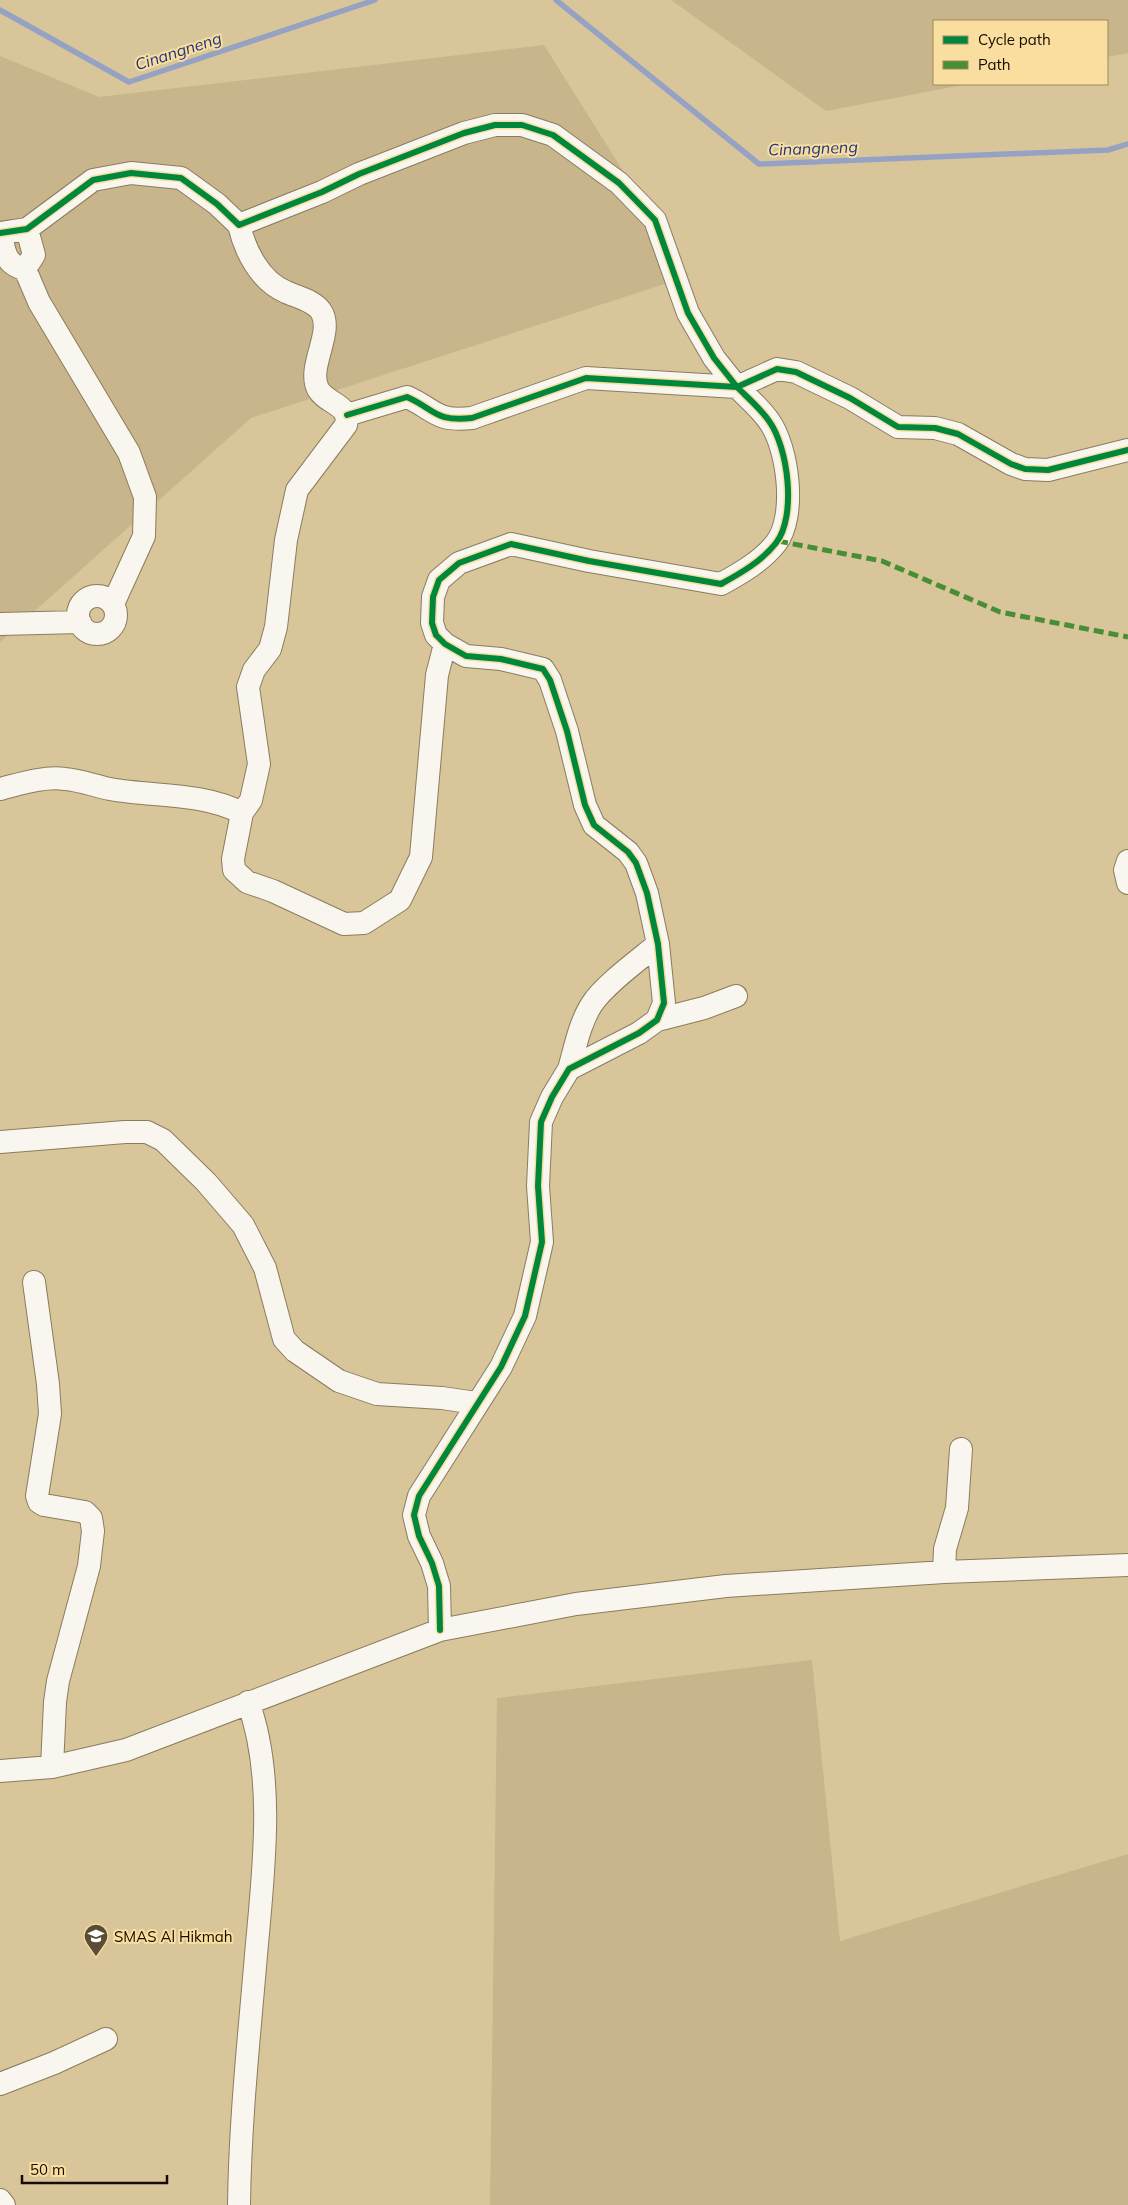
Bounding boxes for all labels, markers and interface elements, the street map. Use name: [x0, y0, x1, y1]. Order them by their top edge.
legend: [933, 20, 1108, 85]
water label: Cinangneng: [132, 27, 224, 74]
text: Cycle path: [978, 30, 1051, 49]
text: Path: [978, 55, 1010, 74]
water label: Cinangneng: [768, 136, 859, 160]
school or university icon: SMAS Al Hikmah: [83, 1923, 109, 1957]
place label: SMAS Al Hikmah: [114, 1927, 233, 1946]
scale bar: [22, 2152, 168, 2184]
text: 50 m: [30, 2160, 65, 2179]

